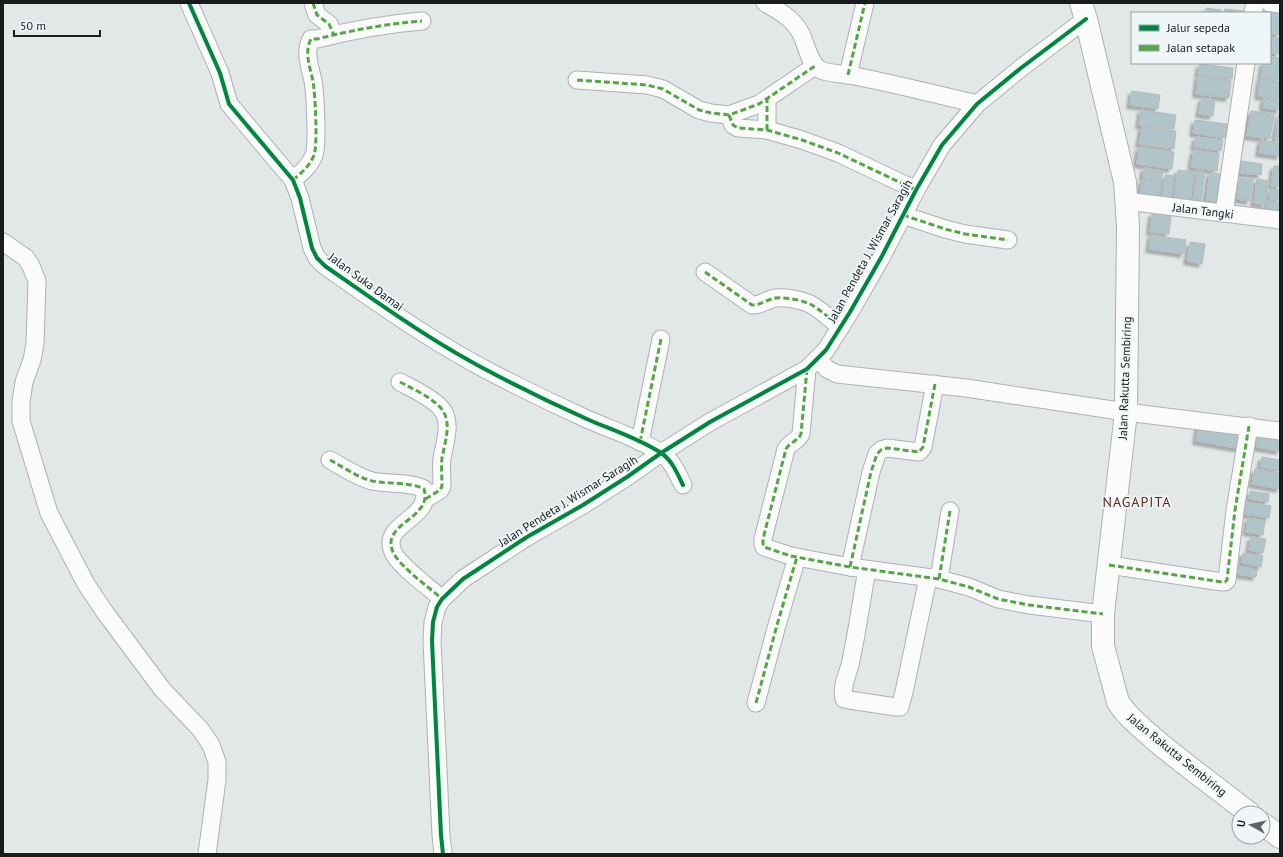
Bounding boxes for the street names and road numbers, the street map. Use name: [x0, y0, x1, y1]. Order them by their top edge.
street label: Jalan Pendeta J. Wismar Saragih: [823, 177, 915, 326]
street label: Jalan Tangki: [1171, 199, 1235, 222]
street label: Jalan Suka Damai: [325, 249, 407, 314]
street label: Jalan Rakutta Sembiring: [1115, 316, 1134, 441]
street label: Jalan Pendeta J. Wismar Saragih: [495, 451, 640, 550]
street label: Jalan Rakutta Sembiring: [1124, 709, 1230, 799]

